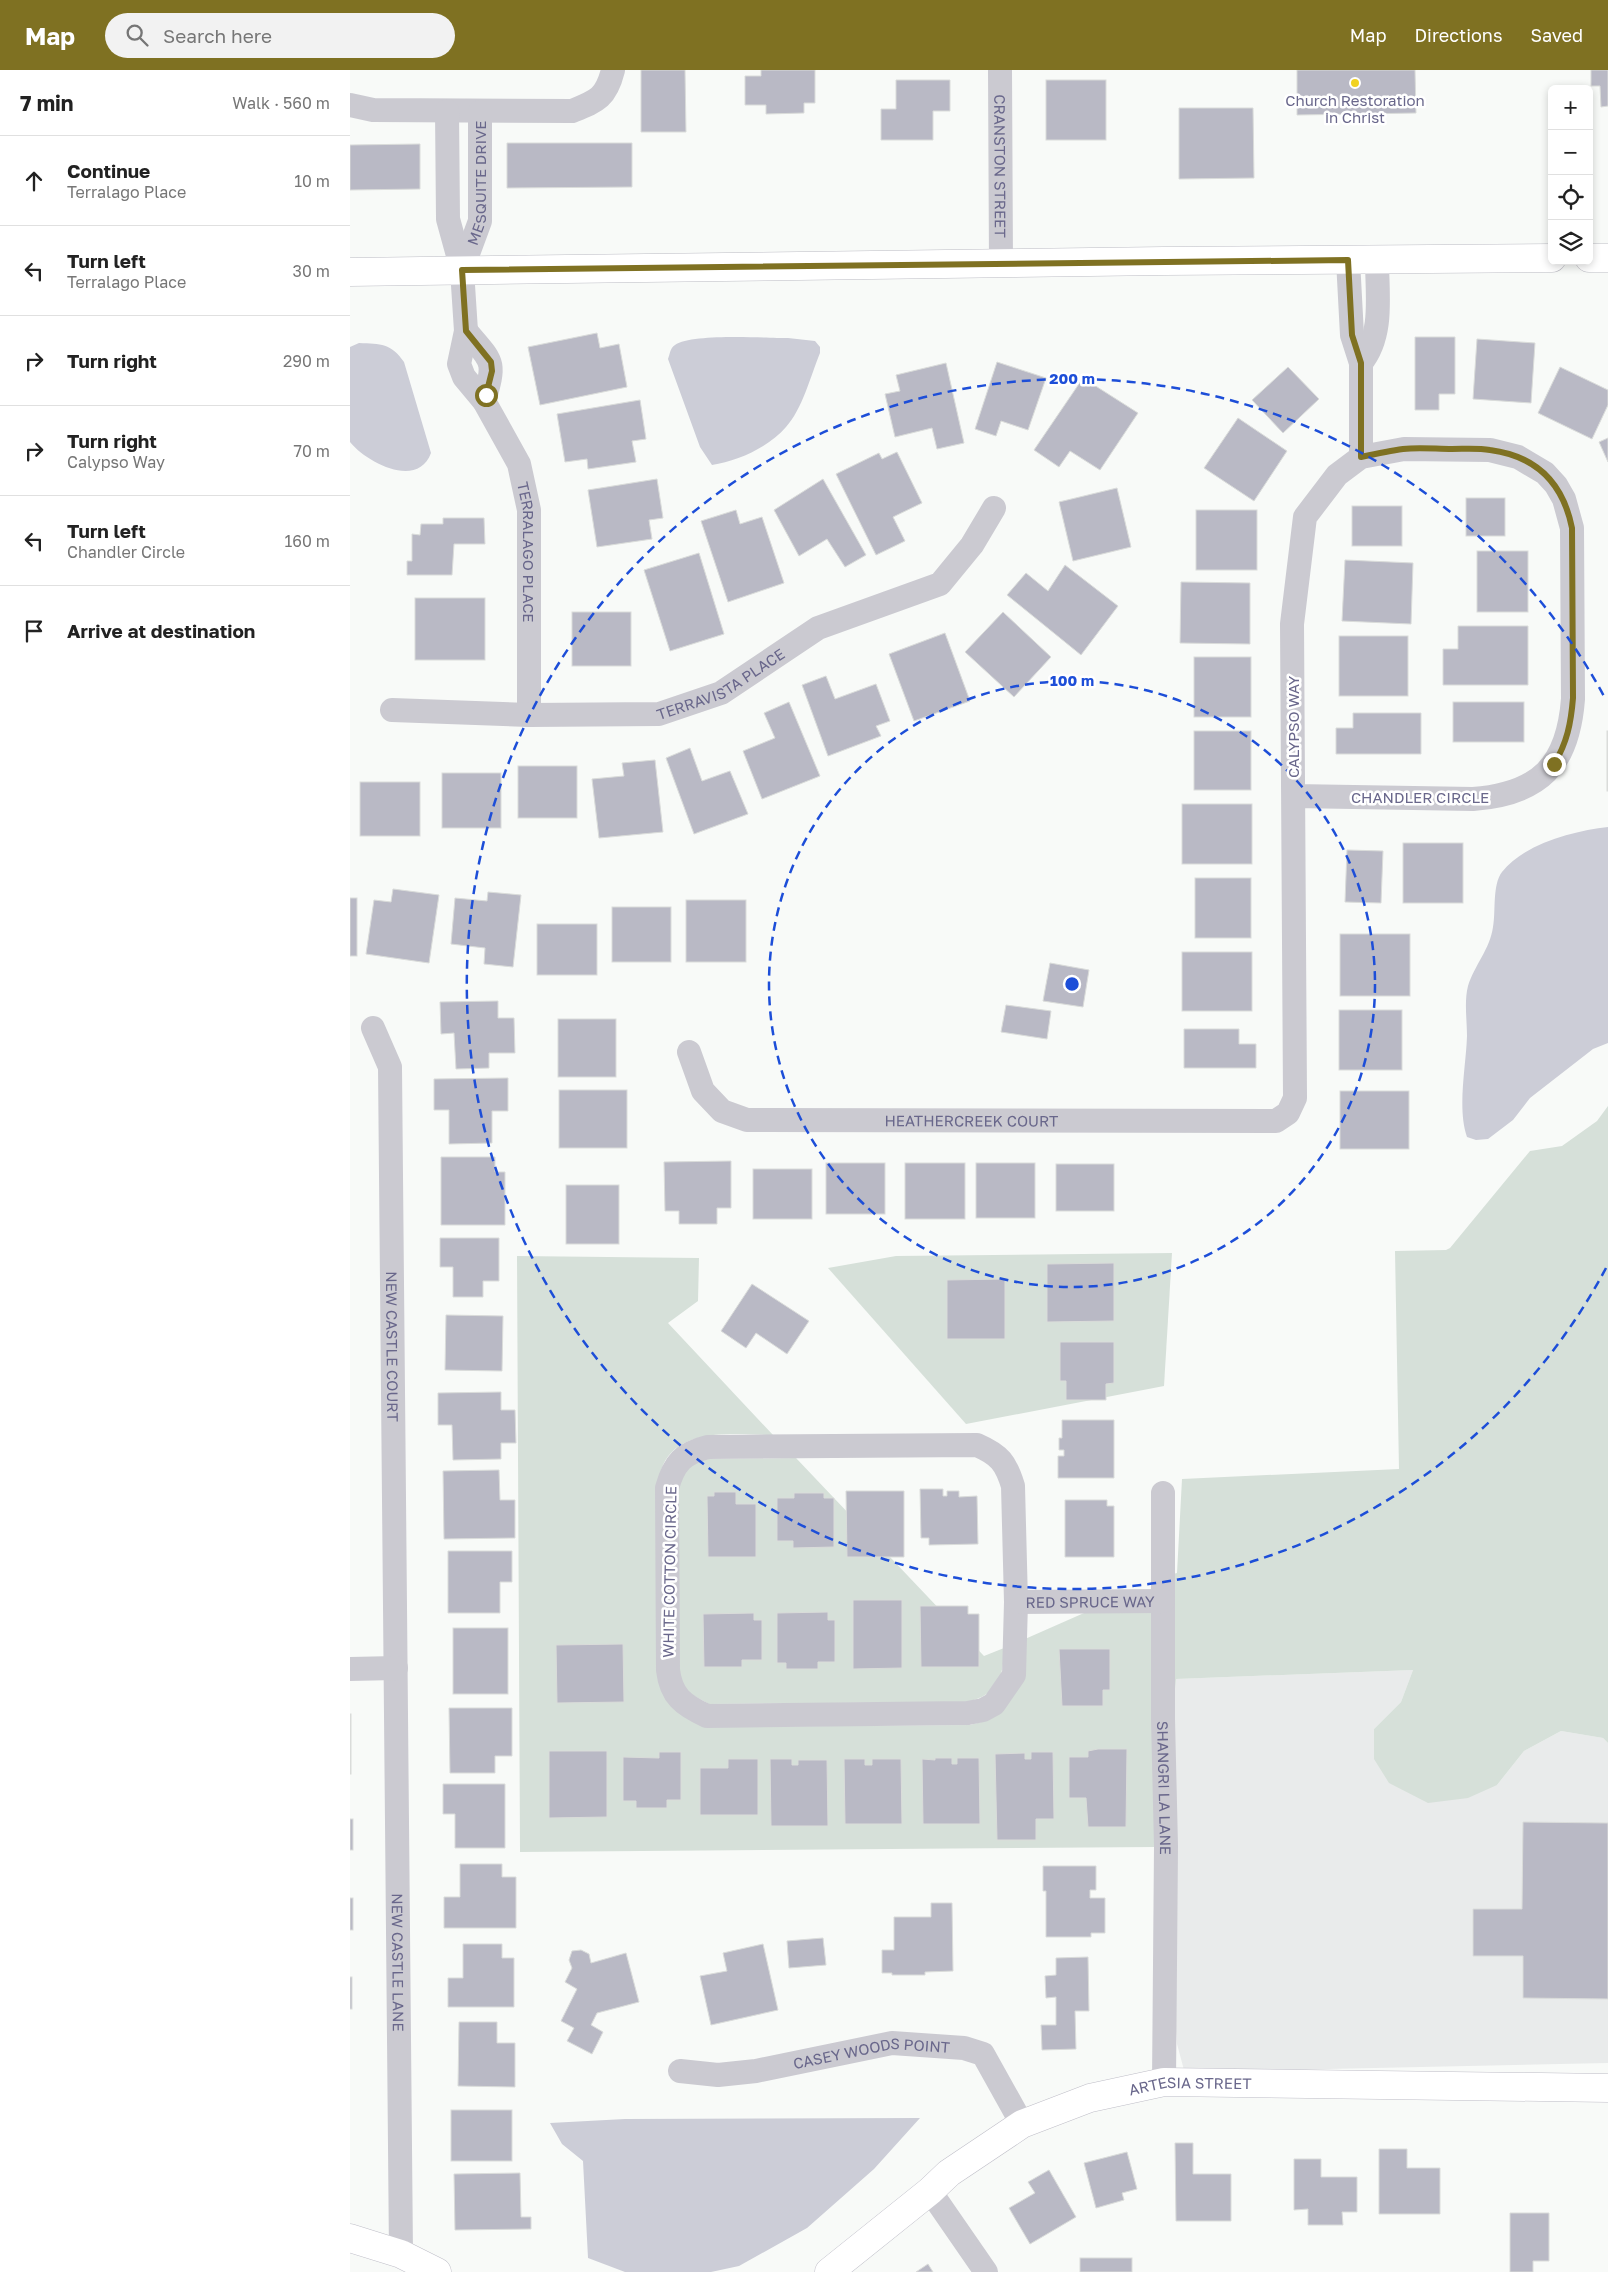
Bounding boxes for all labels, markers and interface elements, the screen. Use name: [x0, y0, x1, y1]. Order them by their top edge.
search box: [105, 13, 455, 58]
text: Map: [25, 21, 75, 50]
icon: search: [123, 21, 151, 49]
text: Search here: [163, 24, 272, 47]
text: Map: [1350, 24, 1386, 46]
text: Directions: [1414, 24, 1502, 46]
text: Saved: [1530, 24, 1583, 46]
marker: Church Restoration in Christ: [1349, 77, 1361, 89]
map controls: [1548, 85, 1593, 265]
button: +: [1548, 85, 1593, 130]
text: 7 min: [20, 90, 74, 116]
place label: Church Restoration in Christ: [1285, 91, 1425, 126]
text: Walk · 560 m: [232, 93, 330, 113]
street label: CRANSTON STREET: [991, 94, 1010, 238]
street label: MESQUITE DRIVE: [463, 121, 489, 247]
button: −: [1548, 130, 1593, 175]
text: Continue: [67, 159, 150, 182]
icon: ahead: [20, 167, 48, 195]
text: 10 m: [294, 171, 330, 191]
button: locate: [1548, 175, 1593, 220]
text: Terralago Place: [67, 182, 186, 202]
button: layers: [1548, 220, 1593, 265]
text: Turn left: [67, 249, 146, 272]
icon: left: [20, 257, 48, 285]
text: 30 m: [293, 261, 330, 281]
text: Terralago Place: [67, 272, 186, 292]
icon: right: [20, 347, 48, 375]
text: Turn right: [67, 349, 157, 372]
text: 290 m: [283, 351, 330, 371]
text: 200 m: [1049, 369, 1095, 387]
route start: [475, 384, 498, 407]
text: Turn right: [67, 429, 157, 452]
icon: right: [20, 437, 48, 465]
text: 70 m: [293, 441, 330, 461]
text: Calypso Way: [67, 452, 165, 472]
street label: TERRALAGO PLACE: [514, 480, 538, 623]
text: Turn left: [67, 519, 146, 542]
icon: left: [20, 527, 48, 555]
text: 160 m: [284, 531, 330, 551]
text: Chandler Circle: [67, 542, 185, 562]
icon: arrive: [20, 617, 48, 645]
text: Arrive at destination: [67, 619, 255, 642]
street label: TERRAVISTA PLACE: [654, 644, 788, 723]
text: 100 m: [1050, 671, 1094, 689]
street label: CALYPSO WAY: [1284, 675, 1302, 778]
route end: [1543, 753, 1566, 776]
street label: CHANDLER CIRCLE: [1351, 788, 1489, 806]
centre of rings: [1063, 975, 1081, 993]
street label: HEATHERCREEK COURT: [884, 1111, 1058, 1130]
street label: NEW CASTLE COURT: [383, 1271, 402, 1422]
street label: WHITE COTTON CIRCLE: [659, 1486, 679, 1658]
street label: RED SPRUCE WAY: [1025, 1592, 1155, 1611]
street label: SHANGRI LA LANE: [1154, 1721, 1175, 1855]
street label: NEW CASTLE LANE: [389, 1893, 408, 2032]
street label: CASEY WOODS POINT: [792, 2034, 951, 2072]
street label: ARTESIA STREET: [1127, 2073, 1252, 2098]

